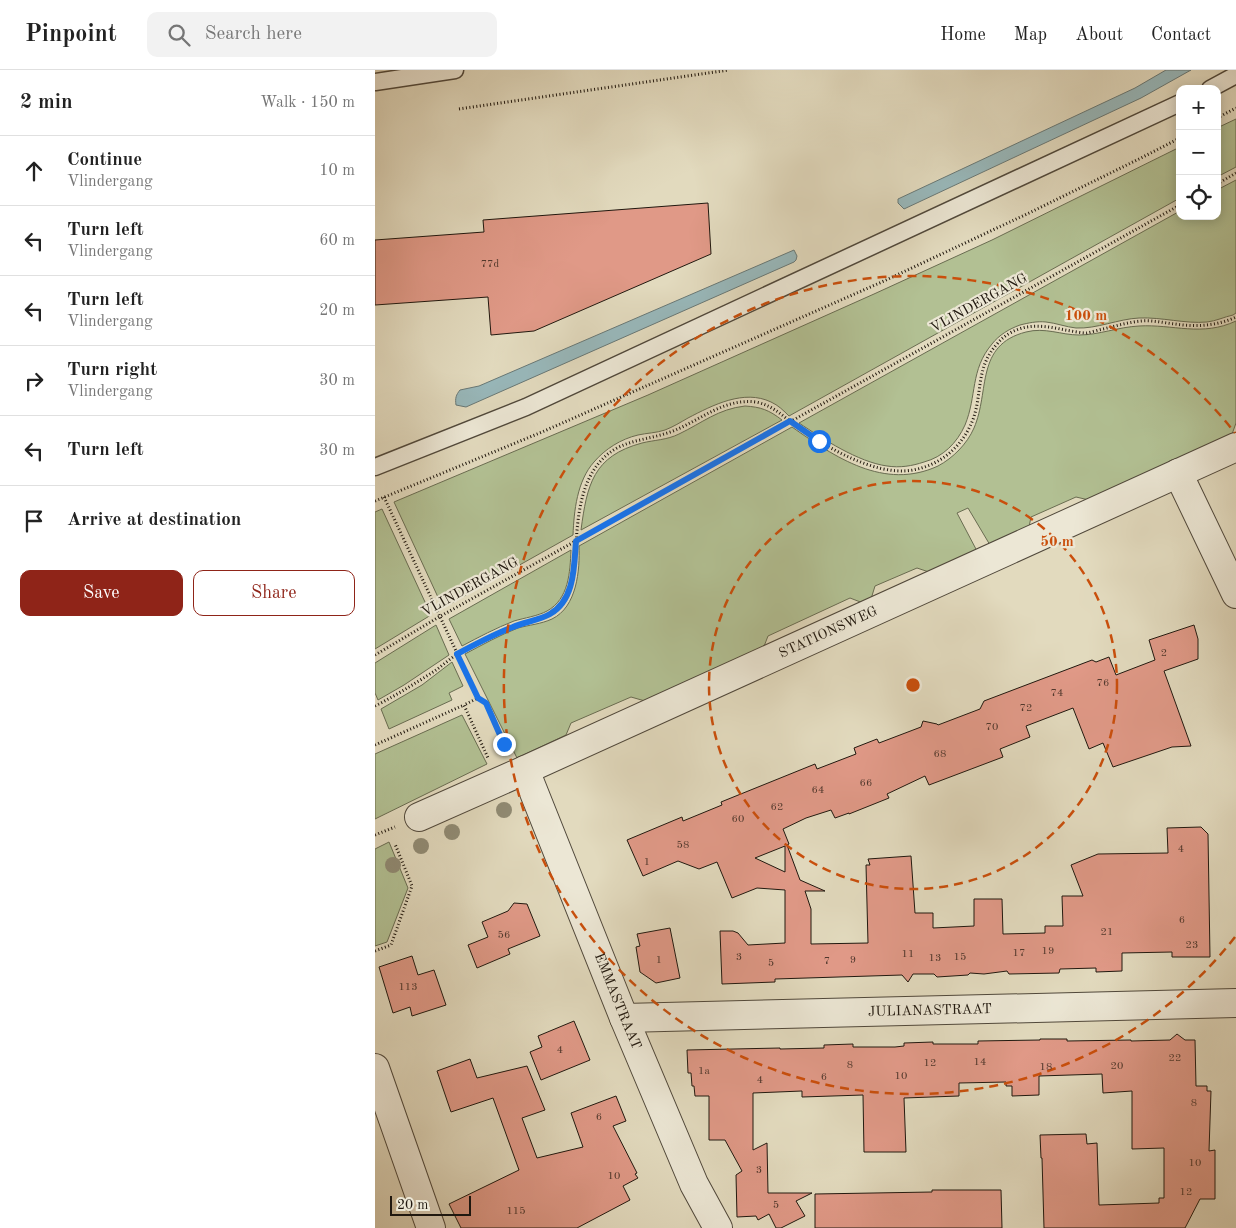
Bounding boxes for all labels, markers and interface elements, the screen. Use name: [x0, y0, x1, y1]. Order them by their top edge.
search box: [147, 12, 497, 57]
icon: search: [165, 21, 193, 49]
text: Pinpoint: [25, 23, 117, 47]
text: Search here: [205, 25, 302, 44]
text: Home: [940, 26, 986, 44]
text: Map: [1014, 26, 1047, 44]
text: About: [1075, 26, 1123, 44]
text: Contact: [1151, 26, 1211, 44]
map controls: [1176, 85, 1221, 220]
button: +: [1176, 85, 1221, 130]
text: 2 min: [20, 92, 73, 113]
text: Walk · 150 m: [260, 95, 355, 111]
button: −: [1176, 130, 1221, 175]
text: Continue: [67, 151, 142, 170]
icon: ahead: [20, 157, 48, 185]
text: 10 m: [319, 163, 355, 179]
text: Vlindergang: [67, 174, 153, 190]
button: locate: [1176, 175, 1221, 220]
text: Turn left: [67, 221, 144, 240]
icon: left: [20, 227, 48, 255]
text: 60 m: [319, 233, 355, 249]
text: Vlindergang: [67, 244, 153, 260]
house number: 77d: [481, 259, 500, 270]
street label: VLINDERGANG: [928, 271, 1030, 335]
text: Turn left: [67, 291, 144, 310]
icon: left: [20, 297, 48, 325]
text: 20 m: [319, 303, 355, 319]
text: 100 m: [1065, 309, 1107, 324]
text: Vlindergang: [67, 314, 153, 330]
text: Turn right: [67, 361, 157, 380]
icon: right: [20, 367, 48, 395]
text: 30 m: [319, 373, 355, 389]
text: Vlindergang: [67, 384, 153, 400]
route start: [808, 430, 831, 453]
icon: left: [20, 437, 48, 465]
text: Turn left: [67, 441, 144, 460]
text: 30 m: [319, 443, 355, 459]
icon: arrive: [20, 507, 48, 535]
text: Arrive at destination: [67, 511, 241, 530]
text: 50 m: [1040, 535, 1074, 550]
street label: VLINDERGANG: [419, 555, 521, 619]
button: Save: [20, 570, 183, 616]
button: Share: [193, 570, 355, 616]
street label: STATIONSWEG: [777, 604, 880, 661]
house number: 2: [1161, 648, 1167, 659]
centre of rings: [904, 676, 922, 694]
house number: 76: [1097, 678, 1109, 689]
house number: 74: [1051, 688, 1063, 699]
house number: 72: [1020, 703, 1032, 714]
house number: 70: [986, 722, 998, 733]
route end: [493, 733, 516, 756]
house number: 68: [934, 749, 946, 760]
house number: 66: [860, 778, 872, 789]
house number: 64: [812, 785, 824, 796]
house number: 62: [771, 802, 783, 813]
house number: 60: [732, 814, 744, 825]
house number: 58: [677, 840, 689, 851]
house number: 4: [1178, 844, 1184, 855]
house number: 1: [644, 857, 650, 868]
house number: 6: [1179, 915, 1185, 926]
house number: 21: [1101, 927, 1113, 938]
house number: 56: [498, 930, 510, 941]
house number: 23: [1186, 940, 1198, 951]
house number: 19: [1042, 946, 1054, 957]
house number: 17: [1013, 948, 1025, 959]
house number: 11: [902, 949, 914, 960]
street label: EMMASTRAAT: [592, 951, 643, 1051]
house number: 3: [736, 952, 742, 963]
house number: 15: [954, 952, 966, 963]
house number: 13: [929, 953, 941, 964]
house number: 1: [656, 955, 662, 966]
house number: 9: [850, 955, 856, 966]
house number: 7: [824, 956, 830, 967]
house number: 5: [768, 958, 774, 969]
house number: 113: [398, 982, 418, 993]
street label: JULIANASTRAAT: [868, 1002, 992, 1019]
house number: 4: [557, 1045, 563, 1056]
house number: 22: [1169, 1053, 1181, 1064]
house number: 14: [974, 1057, 986, 1068]
house number: 12: [924, 1058, 936, 1069]
house number: 8: [847, 1060, 853, 1071]
house number: 20: [1111, 1061, 1123, 1072]
house number: 18: [1040, 1062, 1052, 1073]
house number: 1a: [698, 1066, 710, 1077]
house number: 10: [895, 1071, 907, 1082]
house number: 6: [821, 1072, 827, 1083]
house number: 4: [757, 1075, 763, 1086]
house number: 8: [1191, 1098, 1197, 1109]
house number: 6: [596, 1112, 602, 1123]
house number: 10: [1189, 1158, 1201, 1169]
house number: 3: [756, 1165, 762, 1176]
house number: 10: [608, 1171, 620, 1182]
house number: 12: [1180, 1187, 1192, 1198]
scale bar: [390, 1193, 471, 1216]
text: 20 m: [397, 1198, 428, 1212]
house number: 5: [773, 1200, 779, 1211]
house number: 115: [506, 1206, 526, 1217]

